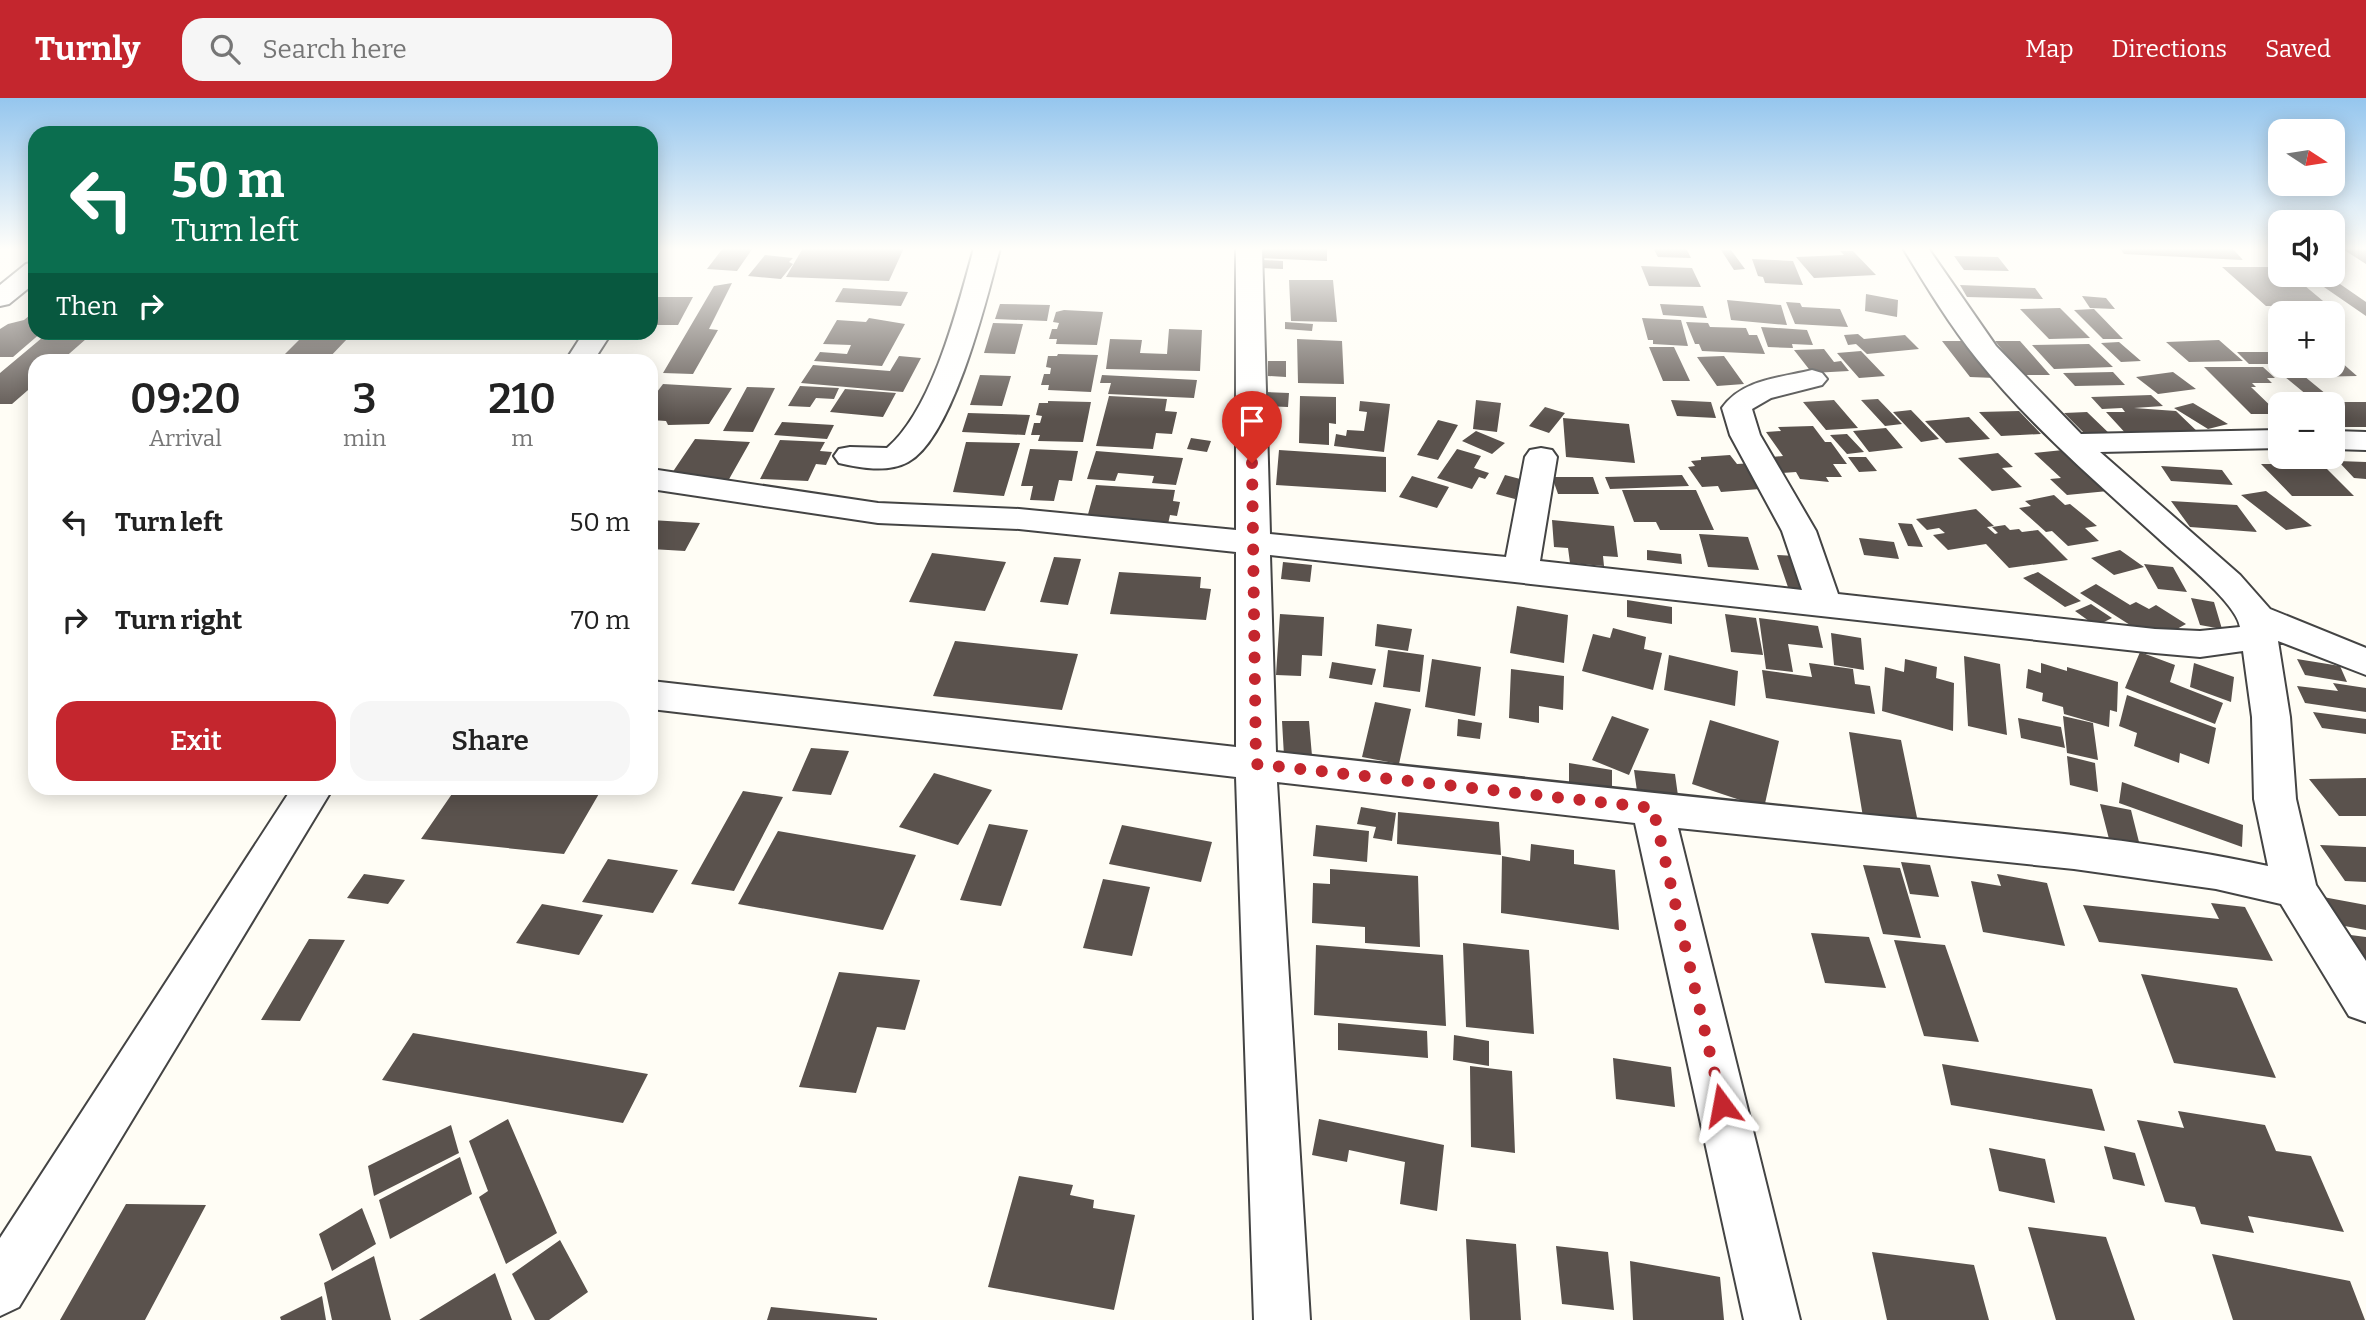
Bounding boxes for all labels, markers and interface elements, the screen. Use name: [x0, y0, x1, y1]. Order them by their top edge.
search box: [182, 18, 672, 81]
text: Turnly: [35, 29, 140, 69]
icon: search: [206, 30, 244, 68]
text: Search here: [262, 34, 407, 65]
text: Map: [2025, 35, 2074, 63]
text: Directions: [2112, 35, 2227, 63]
text: Saved: [2265, 35, 2331, 63]
north arrow: [2268, 119, 2345, 196]
map controls: [2268, 119, 2345, 469]
text: 50 m: [171, 151, 284, 210]
icon: left: [56, 154, 147, 245]
button: sound: [2268, 210, 2345, 287]
text: Turn left: [171, 211, 299, 249]
icon: right: [132, 287, 170, 325]
text: Then: [56, 291, 118, 322]
button: +: [2268, 301, 2345, 378]
text: 09:20: [130, 374, 241, 424]
text: 3: [353, 374, 377, 424]
text: 210: [488, 374, 556, 424]
pin: [1222, 391, 1282, 463]
button: −: [2268, 392, 2345, 469]
icon: arrive: [1233, 402, 1271, 440]
text: Arrival: [149, 424, 222, 452]
text: min: [343, 424, 386, 452]
text: m: [511, 424, 533, 452]
icon: left: [56, 503, 94, 541]
text: Turn left: [115, 507, 223, 538]
text: 50 m: [569, 507, 630, 538]
icon: right: [56, 601, 94, 639]
text: Turn right: [115, 605, 242, 636]
text: 70 m: [571, 605, 630, 636]
button: Exit: [56, 701, 336, 781]
button: Share: [350, 701, 630, 781]
position arrow: [1685, 1068, 1759, 1142]

